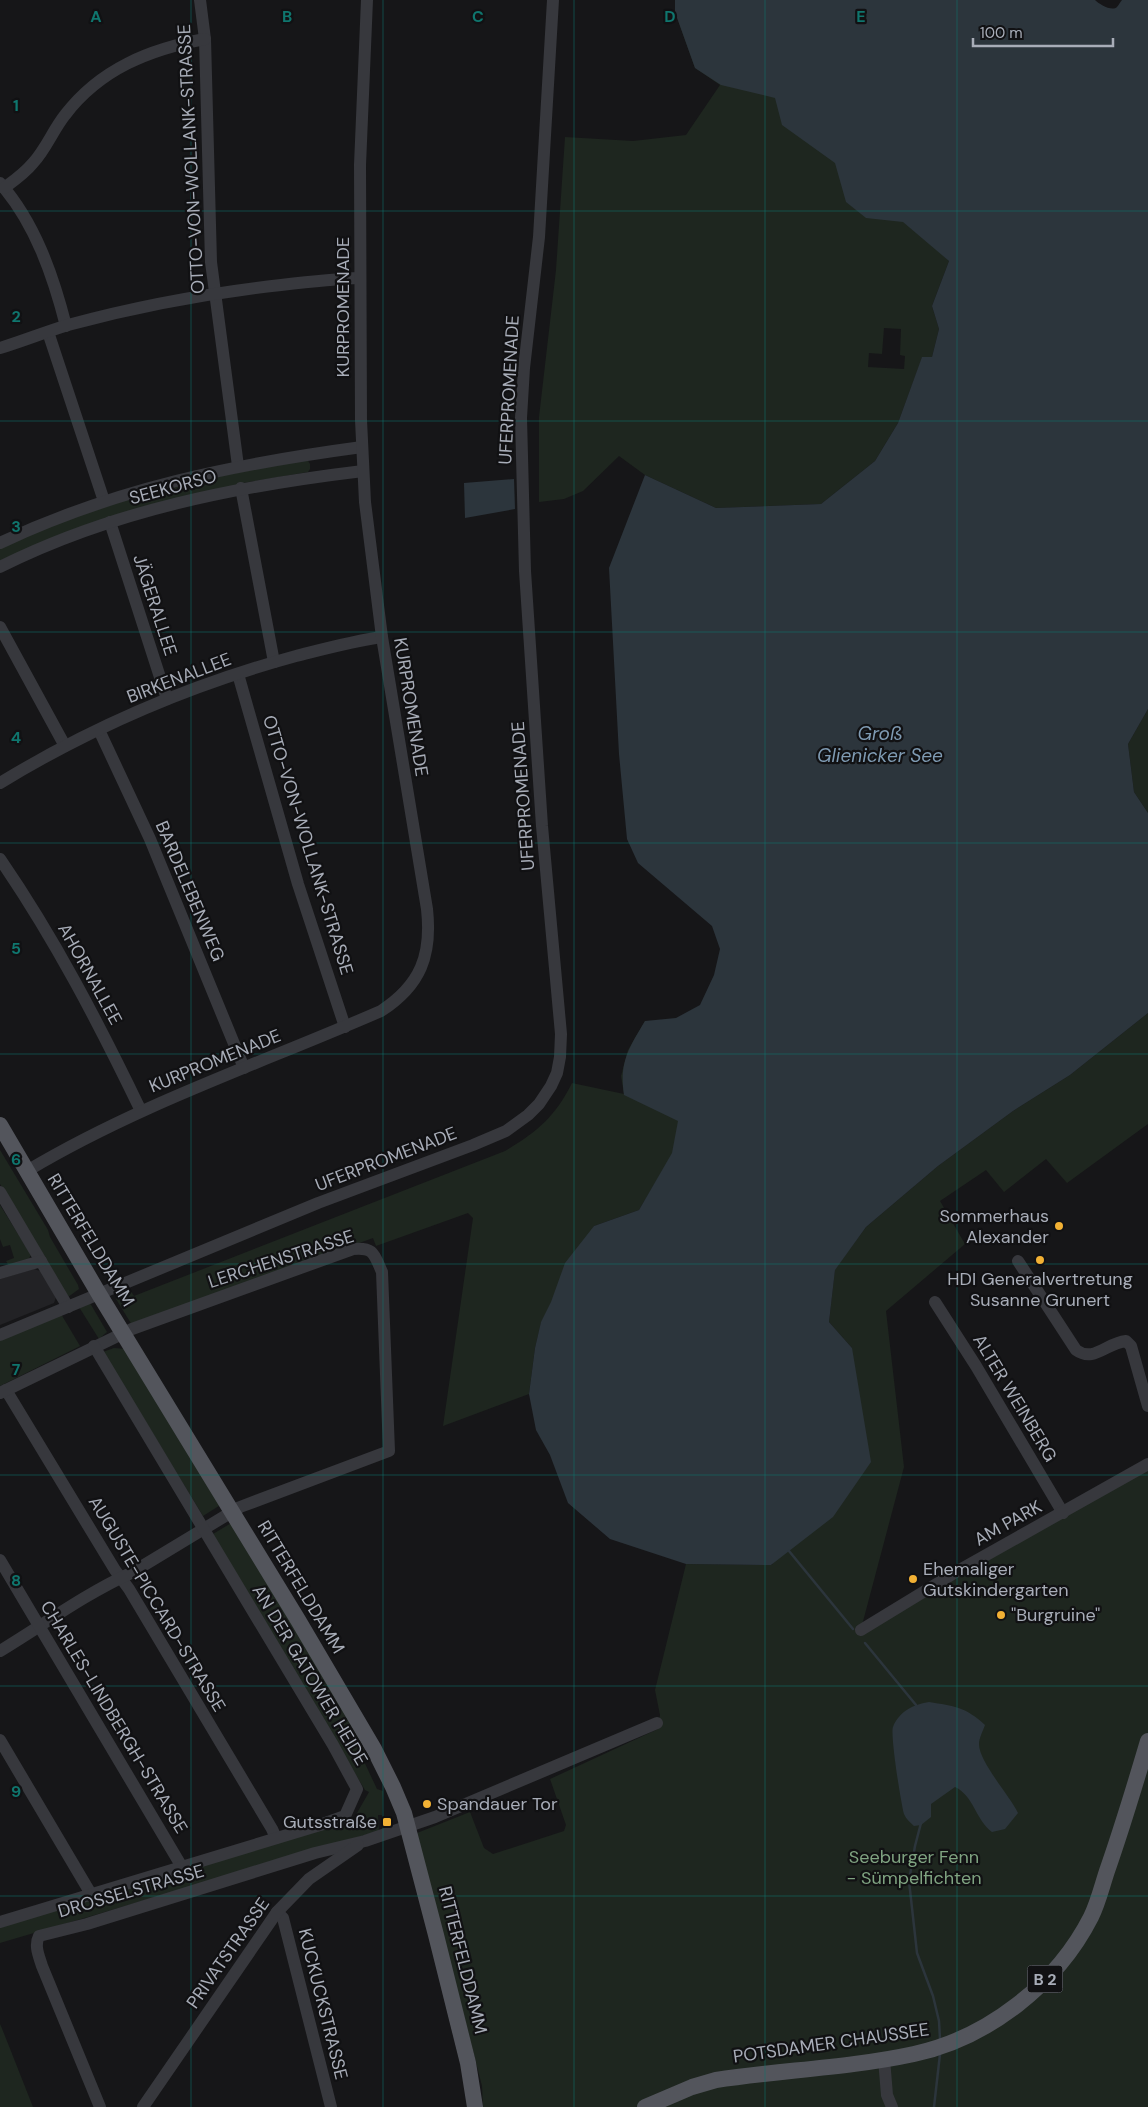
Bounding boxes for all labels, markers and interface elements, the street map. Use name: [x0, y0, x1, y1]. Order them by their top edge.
text: A: [90, 6, 102, 27]
text: B: [282, 6, 292, 27]
text: C: [472, 6, 484, 27]
text: D: [664, 6, 676, 27]
text: E: [856, 6, 866, 27]
scale bar: [973, 15, 1113, 47]
street label: OTTO-VON-WOLLANK-STRASSE: [172, 23, 210, 295]
text: 100 m: [980, 23, 1023, 43]
text: 1: [13, 95, 19, 116]
street label: KURPROMENADE: [331, 237, 355, 377]
text: 2: [11, 306, 21, 327]
street label: UFERPROMENADE: [493, 315, 525, 465]
street label: SEEKORSO: [127, 464, 219, 510]
text: 3: [11, 516, 21, 537]
street label: JÄGERALLEE: [127, 551, 183, 659]
street label: KURPROMENADE: [388, 636, 434, 778]
street label: BIRKENALLEE: [123, 647, 235, 709]
street label: OTTO-VON-WOLLANK-STRASSE: [257, 712, 359, 978]
street label: UFERPROMENADE: [506, 721, 540, 871]
water label: Groß Glienicker See: [817, 721, 943, 768]
text: 4: [11, 727, 21, 748]
street label: BARDELEBENWEG: [150, 817, 230, 965]
street label: AHORNALLEE: [52, 919, 128, 1029]
text: 5: [11, 938, 21, 959]
street label: KURPROMENADE: [145, 1024, 285, 1098]
street label: UFERPROMENADE: [312, 1121, 460, 1197]
text: 6: [11, 1149, 21, 1170]
street label: RITTERFELDDAMM: [42, 1169, 140, 1311]
place label: Sommerhaus Alexander: [939, 1204, 1049, 1249]
marker: Sommerhaus Alexander: [1053, 1220, 1065, 1232]
street label: LERCHENSTRASSE: [205, 1224, 357, 1294]
marker: HDI Generalvertretung Susanne Grunert: [1034, 1254, 1046, 1266]
place label: HDI Generalvertretung Susanne Grunert: [947, 1267, 1133, 1312]
street label: ALTER WEINBERG: [967, 1330, 1063, 1466]
text: 7: [12, 1359, 21, 1380]
street label: AUGUSTE-PICCARD-STRASSE: [83, 1492, 231, 1716]
street label: AM PARK: [970, 1494, 1047, 1551]
street label: RITTERFELDDAMM: [252, 1516, 350, 1658]
place label: Ehemaliger Gutskindergarten: [923, 1557, 1069, 1602]
text: 8: [11, 1570, 21, 1591]
marker: Ehemaliger Gutskindergarten: [907, 1573, 919, 1585]
street label: AN DER GATOWER HEIDE: [247, 1580, 373, 1770]
street label: CHARLES-LINDBERGH-STRASSE: [35, 1596, 193, 1838]
place label: "Burgruine": [1011, 1603, 1100, 1627]
marker: "Burgruine": [995, 1609, 1007, 1621]
text: 9: [11, 1781, 21, 1802]
place label: Spandauer Tor: [437, 1792, 558, 1816]
marker: Spandauer Tor: [421, 1798, 433, 1810]
place label: Gutsstraße: [283, 1810, 377, 1834]
marker: Gutsstraße: [381, 1816, 393, 1828]
park label: Seeburger Fenn - Sümpelfichten: [847, 1845, 981, 1890]
street label: DROSSELSTRASSE: [55, 1859, 207, 1923]
street label: RITTERFELDDAMM: [433, 1884, 493, 2036]
street label: PRIVATSTRASSE: [181, 1893, 275, 2013]
street label: KUCKUCKSTRASSE: [293, 1926, 353, 2082]
road number: B 2: [1028, 1966, 1062, 1992]
street label: POTSDAMER CHAUSSEE: [731, 2017, 931, 2069]

